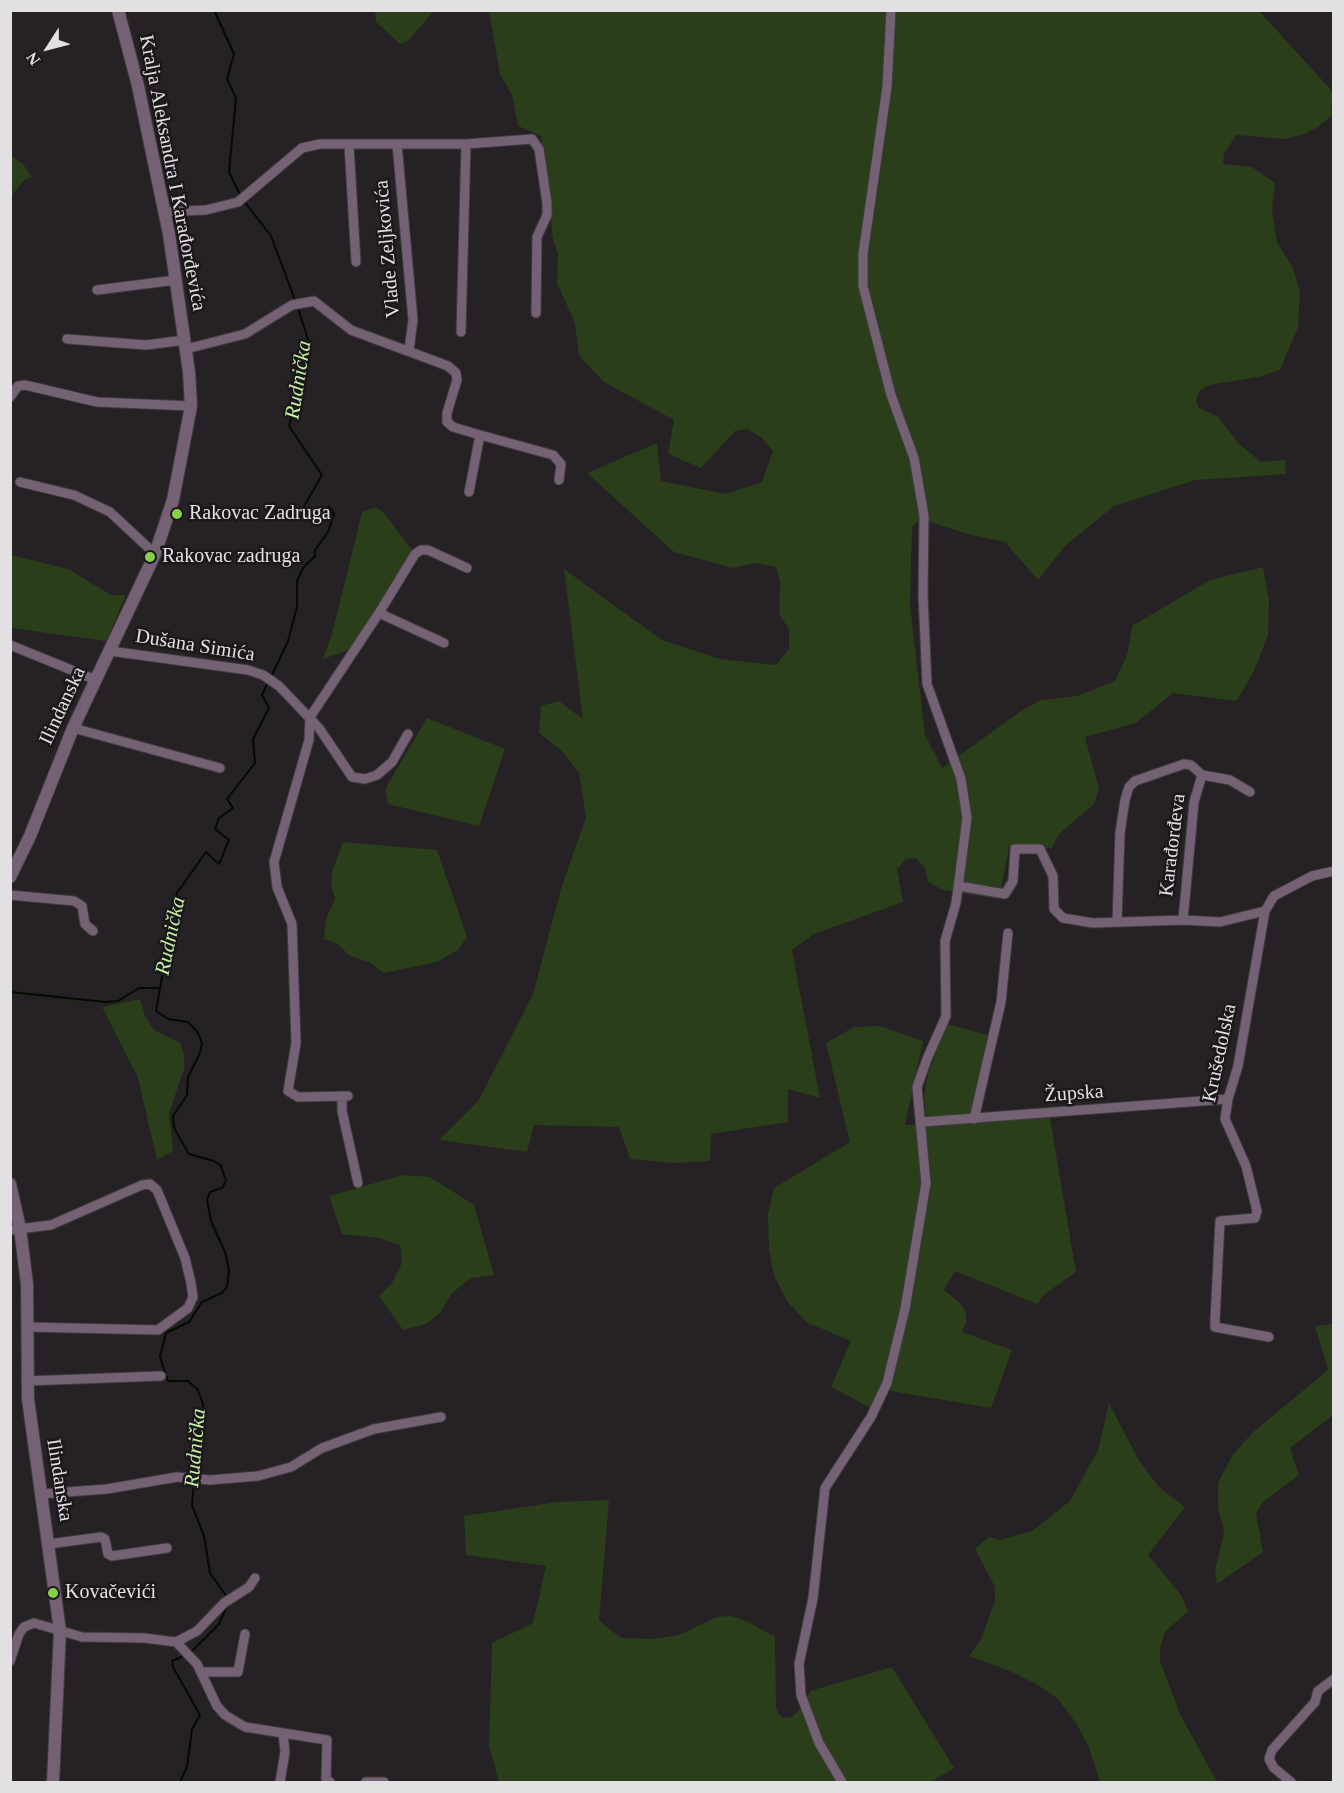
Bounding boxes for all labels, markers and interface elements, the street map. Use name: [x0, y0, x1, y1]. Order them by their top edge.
north arrow: [18, 18, 78, 78]
street label: Kralja Aleksandra I Karađorđevića: [133, 33, 211, 313]
text: N: [23, 49, 43, 69]
street label: Vlade Zeljkovića: [370, 179, 406, 319]
water label: Rudnička: [280, 339, 318, 421]
place label: Rakovac Zadruga: [189, 502, 331, 526]
marker: Rakovac Zadruga: [170, 507, 184, 521]
place label: Rakovac zadruga: [162, 545, 300, 569]
marker: Rakovac zadruga: [143, 550, 157, 564]
street label: Dušana Simića: [134, 625, 256, 667]
street label: Ilindanska: [35, 663, 91, 749]
street label: Karađorđeva: [1155, 792, 1191, 898]
water label: Rudnička: [150, 895, 192, 977]
street label: Krušedolska: [1198, 1002, 1242, 1104]
street label: Župska: [1044, 1080, 1104, 1108]
water label: Rudnička: [180, 1407, 212, 1489]
street label: Ilindanska: [41, 1437, 77, 1523]
place label: Kovačevići: [65, 1581, 156, 1605]
marker: Kovačevići: [46, 1586, 60, 1600]

